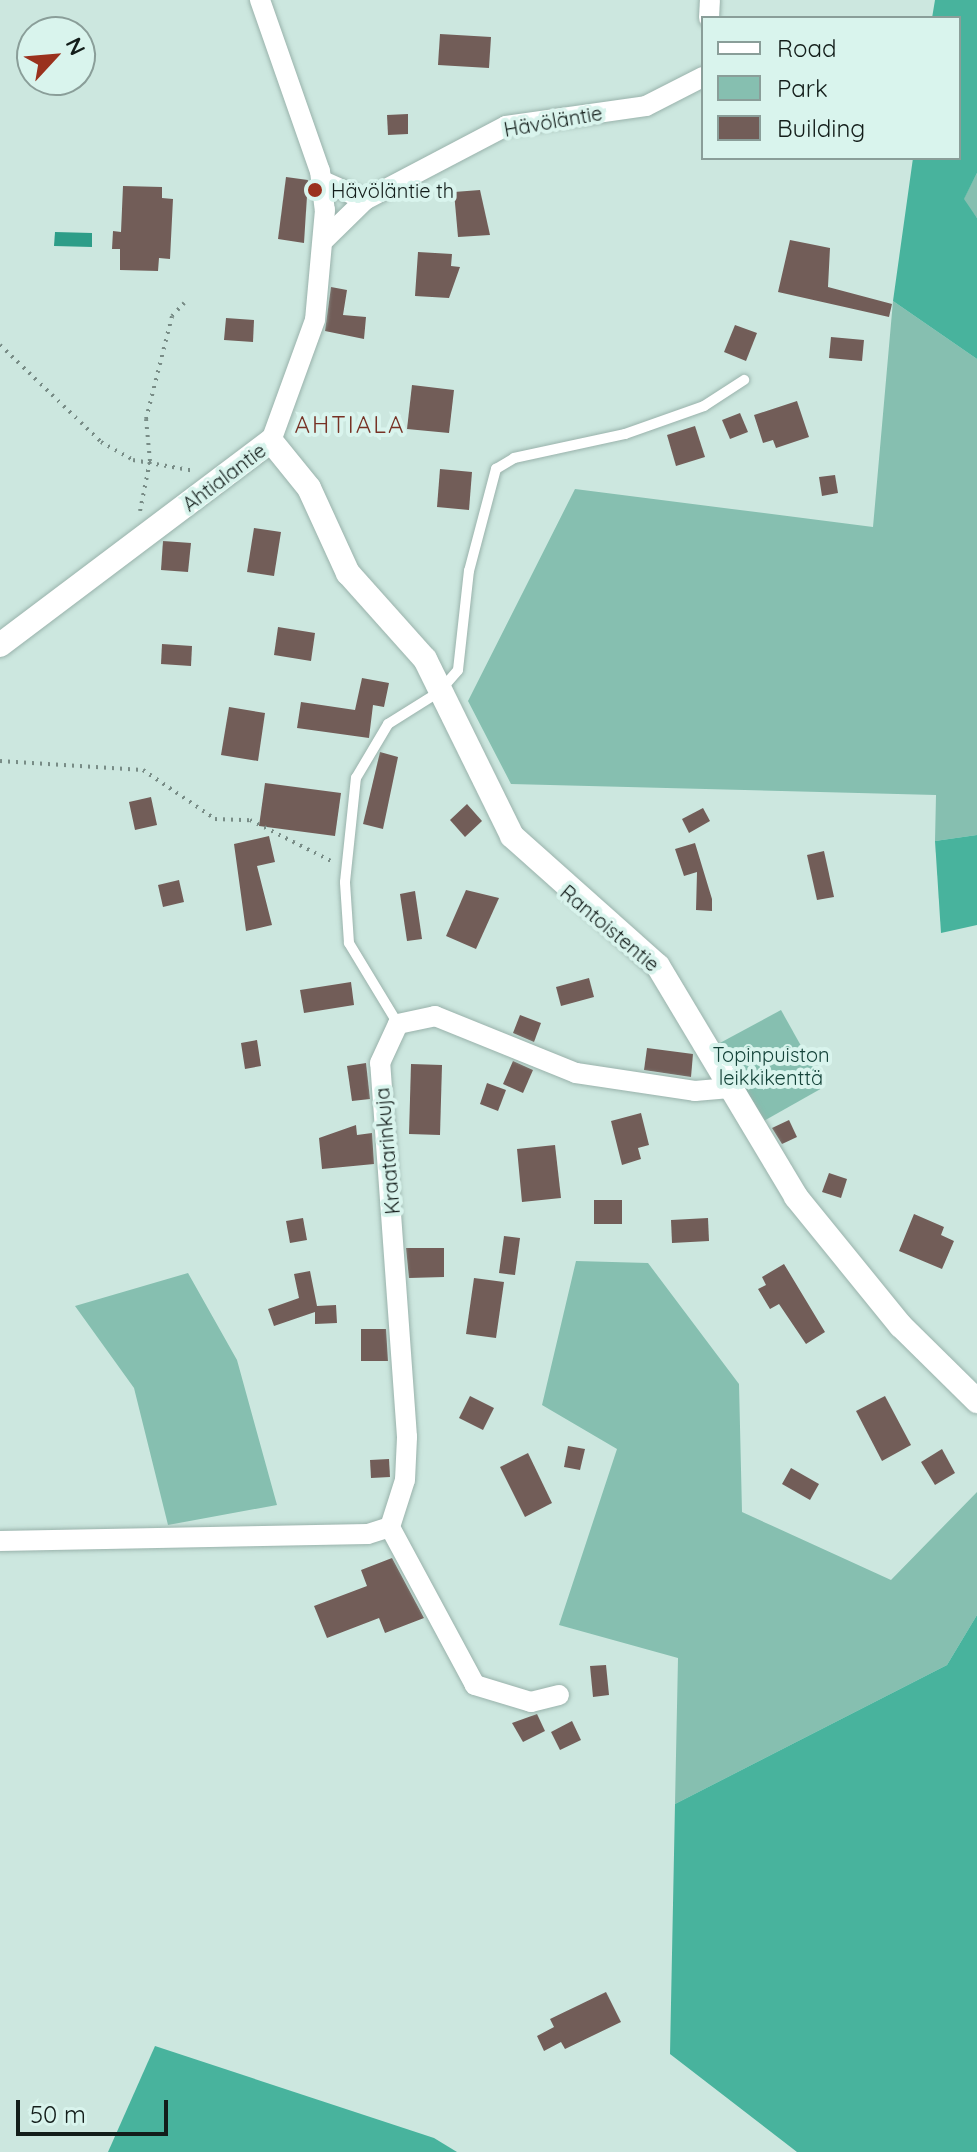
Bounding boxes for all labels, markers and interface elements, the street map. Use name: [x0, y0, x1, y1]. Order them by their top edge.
north arrow: [16, 16, 96, 96]
legend: [701, 16, 961, 160]
text: N: [60, 33, 92, 60]
text: Road: [777, 33, 837, 63]
text: Park: [777, 73, 828, 103]
street label: Hävöläntie: [502, 101, 604, 141]
text: Building: [777, 113, 865, 143]
place label: Hävöläntie th: [331, 178, 454, 202]
marker: Hävöläntie th: [306, 181, 324, 199]
district label: AHTIALA: [294, 411, 406, 439]
street label: Ahtialantie: [178, 438, 270, 516]
street label: Rantoistentie: [556, 880, 664, 976]
park label: Topinpuiston leikkikenttä: [712, 1042, 830, 1089]
street label: Kraatarinkuja: [370, 1087, 404, 1215]
scale bar: [20, 2084, 172, 2134]
text: 50 m: [30, 2099, 86, 2129]

